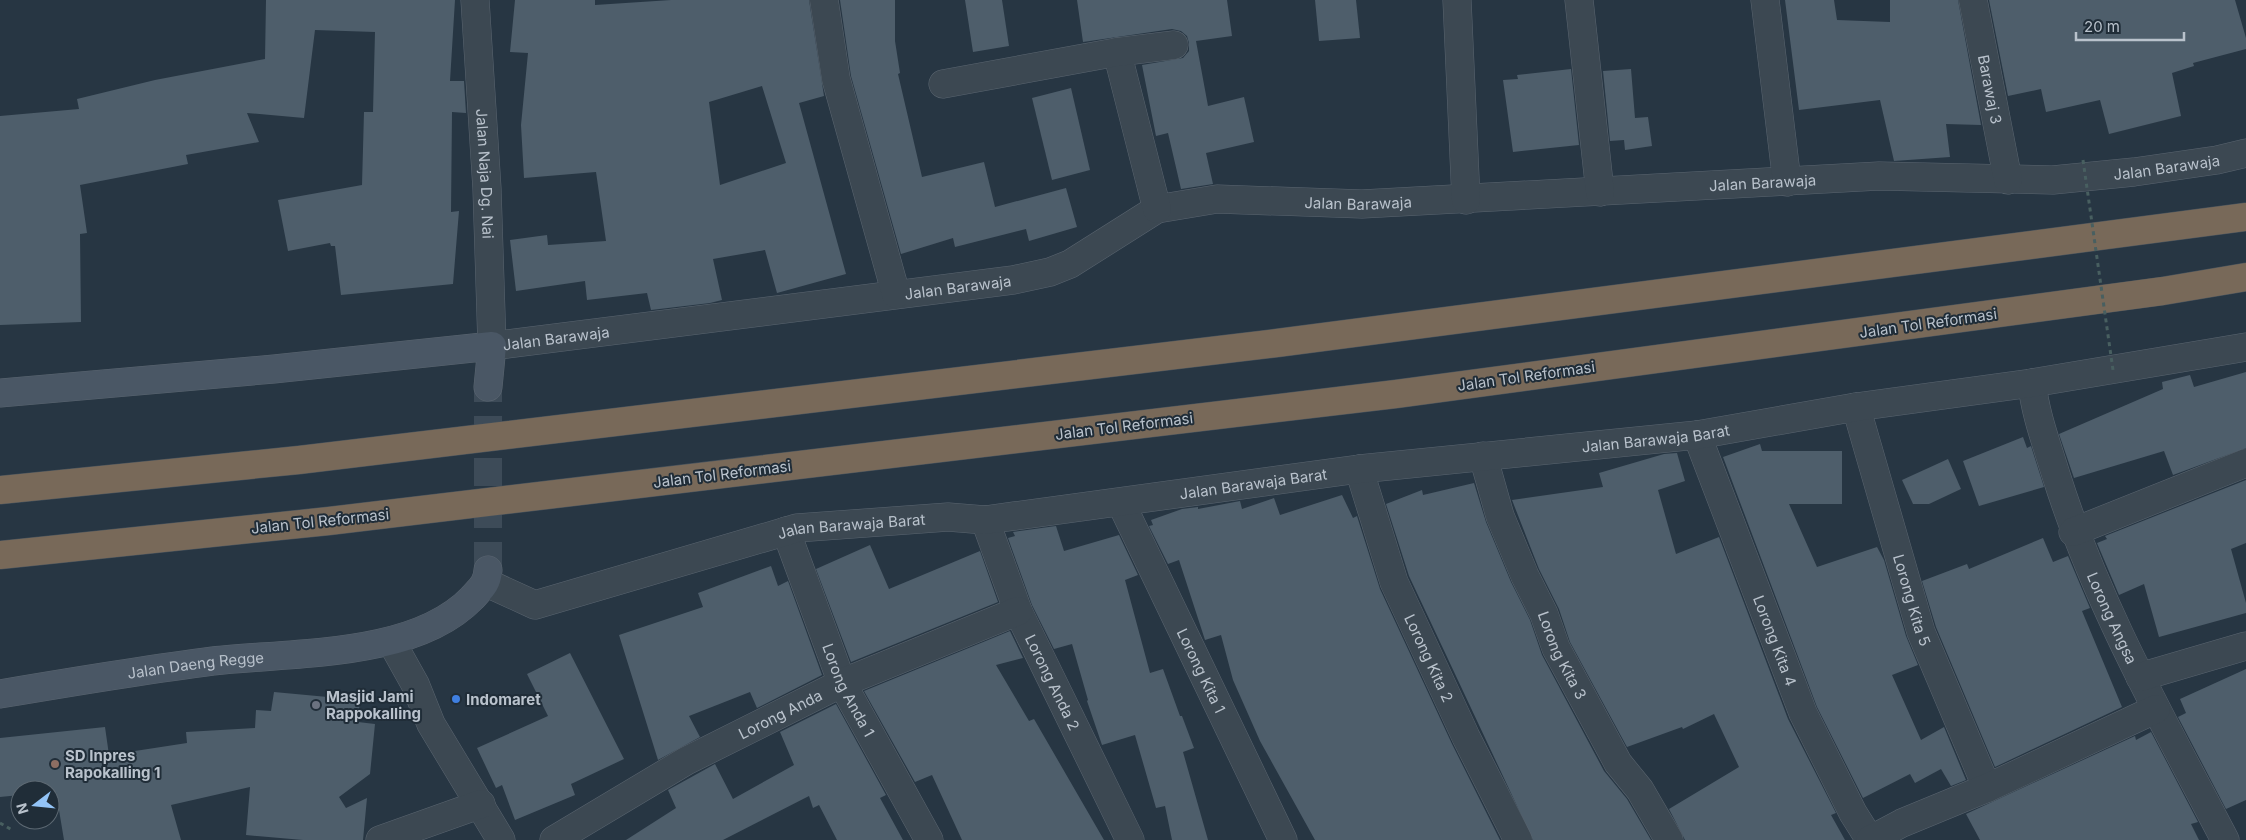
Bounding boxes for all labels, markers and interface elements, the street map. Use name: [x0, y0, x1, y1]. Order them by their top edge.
scale bar: [2076, 10, 2184, 42]
text: 20 m: [2084, 17, 2120, 36]
street label: Barawaj 3: [1974, 53, 2006, 126]
street label: Jalan Naja Dg. Nai: [472, 108, 498, 239]
street label: Jalan Barawaja: [2112, 150, 2221, 183]
street label: Jalan Barawaja: [1708, 170, 1817, 195]
street label: Jalan Barawaja: [1304, 192, 1412, 214]
street label: Jalan Barawaja: [903, 271, 1012, 303]
street label: Jalan Tol Reformasi: [1858, 304, 1998, 342]
street label: Jalan Barawaja: [502, 322, 610, 354]
street label: Jalan Tol Reformasi: [1456, 357, 1596, 395]
street label: Jalan Tol Reformasi: [1054, 408, 1194, 444]
street label: Jalan Barawaja Barat: [1581, 420, 1731, 456]
street label: Jalan Tol Reformasi: [652, 456, 792, 492]
street label: Jalan Barawaja Barat: [1178, 464, 1328, 503]
street label: Jalan Tol Reformasi: [250, 504, 390, 538]
street label: Jalan Barawaja Barat: [775, 509, 926, 543]
street label: Lorong Kita 5: [1889, 552, 1935, 649]
street label: Lorong Angsa: [2083, 569, 2142, 667]
street label: Lorong Kita 4: [1749, 593, 1801, 689]
street label: Lorong Kita 3: [1534, 609, 1591, 702]
street label: Lorong Kita 2: [1401, 611, 1458, 705]
street label: Lorong Kita 1: [1173, 625, 1230, 716]
street label: Lorong Anda 2: [1021, 631, 1084, 733]
street label: Lorong Anda 1: [819, 641, 879, 740]
street label: Jalan Daeng Regge: [126, 647, 265, 682]
street label: Lorong Anda: [735, 685, 825, 743]
place label: Masjid Jami Rappokalling: [326, 687, 421, 723]
place label: Indomaret: [466, 690, 541, 709]
marker: Indomaret: [450, 693, 462, 705]
marker: Masjid Jami Rappokalling: [310, 699, 322, 711]
place label: SD Inpres Rapokalling 1: [65, 746, 161, 782]
marker: SD Inpres Rapokalling 1: [49, 758, 61, 770]
north arrow: [10, 780, 60, 830]
text: N: [12, 801, 32, 816]

